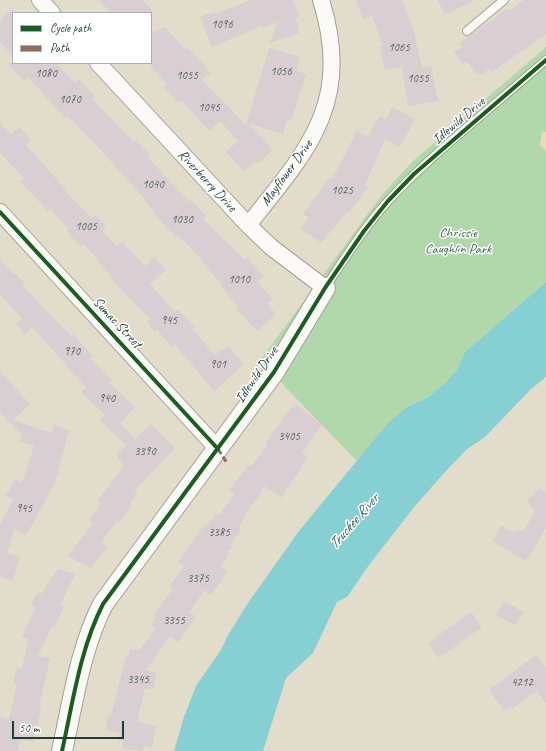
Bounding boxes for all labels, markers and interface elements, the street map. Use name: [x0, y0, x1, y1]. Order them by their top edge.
legend: [12, 12, 152, 64]
house number: 1096: [211, 18, 233, 32]
text: Cycle path: [50, 20, 92, 36]
text: Path: [50, 40, 70, 56]
house number: 1065: [388, 41, 410, 55]
house number: 1056: [270, 65, 292, 79]
house number: 1080: [35, 67, 57, 81]
house number: 1055: [176, 69, 198, 83]
house number: 1055: [407, 72, 429, 86]
house number: 1070: [59, 93, 81, 107]
street label: Idlewild Drive: [429, 94, 489, 148]
house number: 1045: [198, 101, 220, 115]
street label: Mayflower Drive: [257, 137, 317, 209]
street label: Riverberry Drive: [174, 147, 240, 215]
house number: 1040: [142, 178, 164, 192]
house number: 1025: [331, 184, 353, 198]
house number: 1030: [171, 213, 193, 227]
house number: 1005: [75, 220, 97, 234]
park label: Chrissie Caughlin Park: [425, 225, 491, 258]
house number: 1010: [228, 273, 250, 287]
street label: Sumac Street: [89, 294, 145, 352]
house number: 945: [161, 314, 177, 328]
street label: Idlewild Drive: [232, 344, 282, 406]
house number: 970: [64, 345, 80, 359]
house number: 901: [210, 358, 226, 372]
house number: 940: [99, 392, 115, 406]
house number: 3405: [278, 430, 300, 444]
house number: 3390: [134, 445, 156, 459]
water label: Truckee River: [325, 491, 383, 553]
house number: 945: [16, 502, 32, 516]
house number: 3385: [208, 526, 230, 540]
house number: 3375: [187, 572, 209, 586]
house number: 3355: [163, 614, 185, 628]
house number: 3345: [127, 673, 149, 687]
house number: 4212: [511, 676, 533, 690]
scale bar: [14, 713, 126, 739]
text: 50 m: [19, 720, 39, 736]

